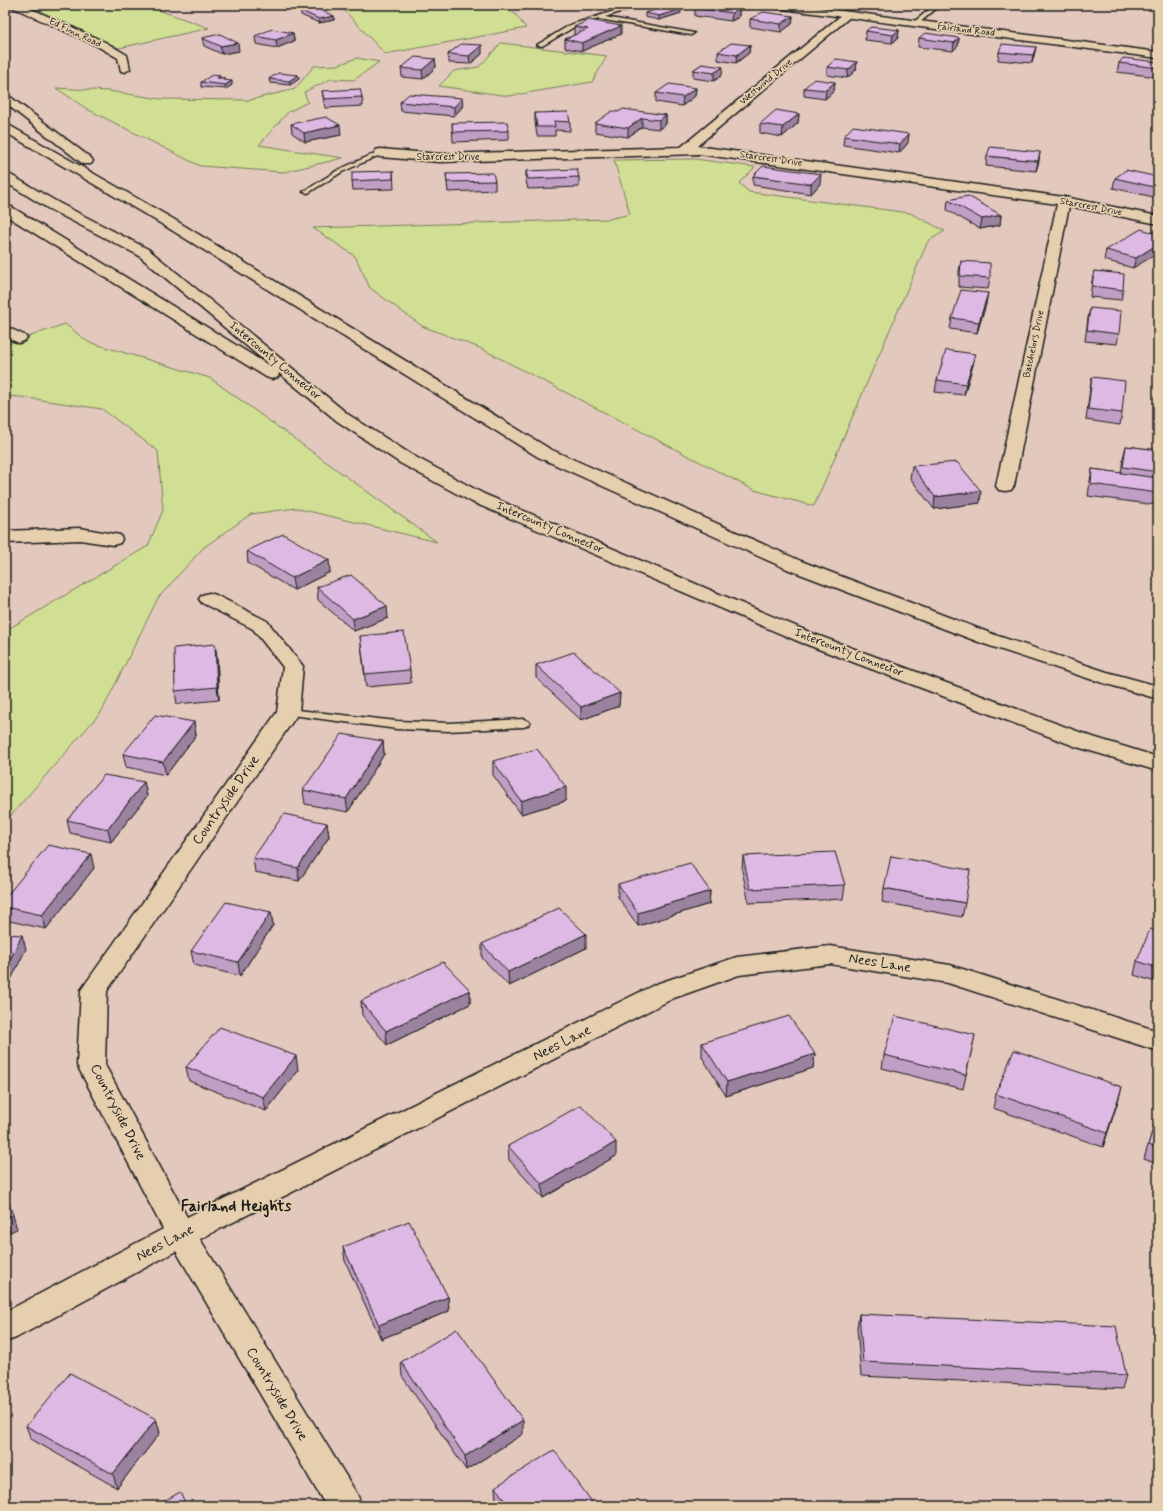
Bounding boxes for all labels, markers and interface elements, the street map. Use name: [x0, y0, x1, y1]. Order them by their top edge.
street label: Ed Finn Road: [47, 15, 103, 51]
street label: Fairland Road: [936, 20, 996, 40]
street label: Westwind Drive: [737, 56, 796, 108]
street label: Starcrest Drive: [739, 148, 804, 170]
street label: Starcrest Drive: [416, 151, 480, 164]
street label: Starcrest Drive: [1059, 195, 1124, 219]
street label: Batchelors Drive: [1020, 308, 1048, 379]
street label: Intercounty Connector: [226, 318, 324, 404]
street label: Intercounty Connector: [494, 498, 606, 558]
street label: Intercounty Connector: [792, 625, 906, 681]
street label: Countryside Drive: [188, 751, 264, 848]
street label: Nees Lane: [848, 949, 913, 977]
street label: Nees Lane: [530, 1021, 594, 1065]
street label: Countryside Drive: [86, 1061, 150, 1163]
district label: Fairland Heights: [181, 1196, 292, 1218]
street label: Nees Lane: [133, 1220, 197, 1266]
street label: Countryside Drive: [242, 1344, 312, 1444]

